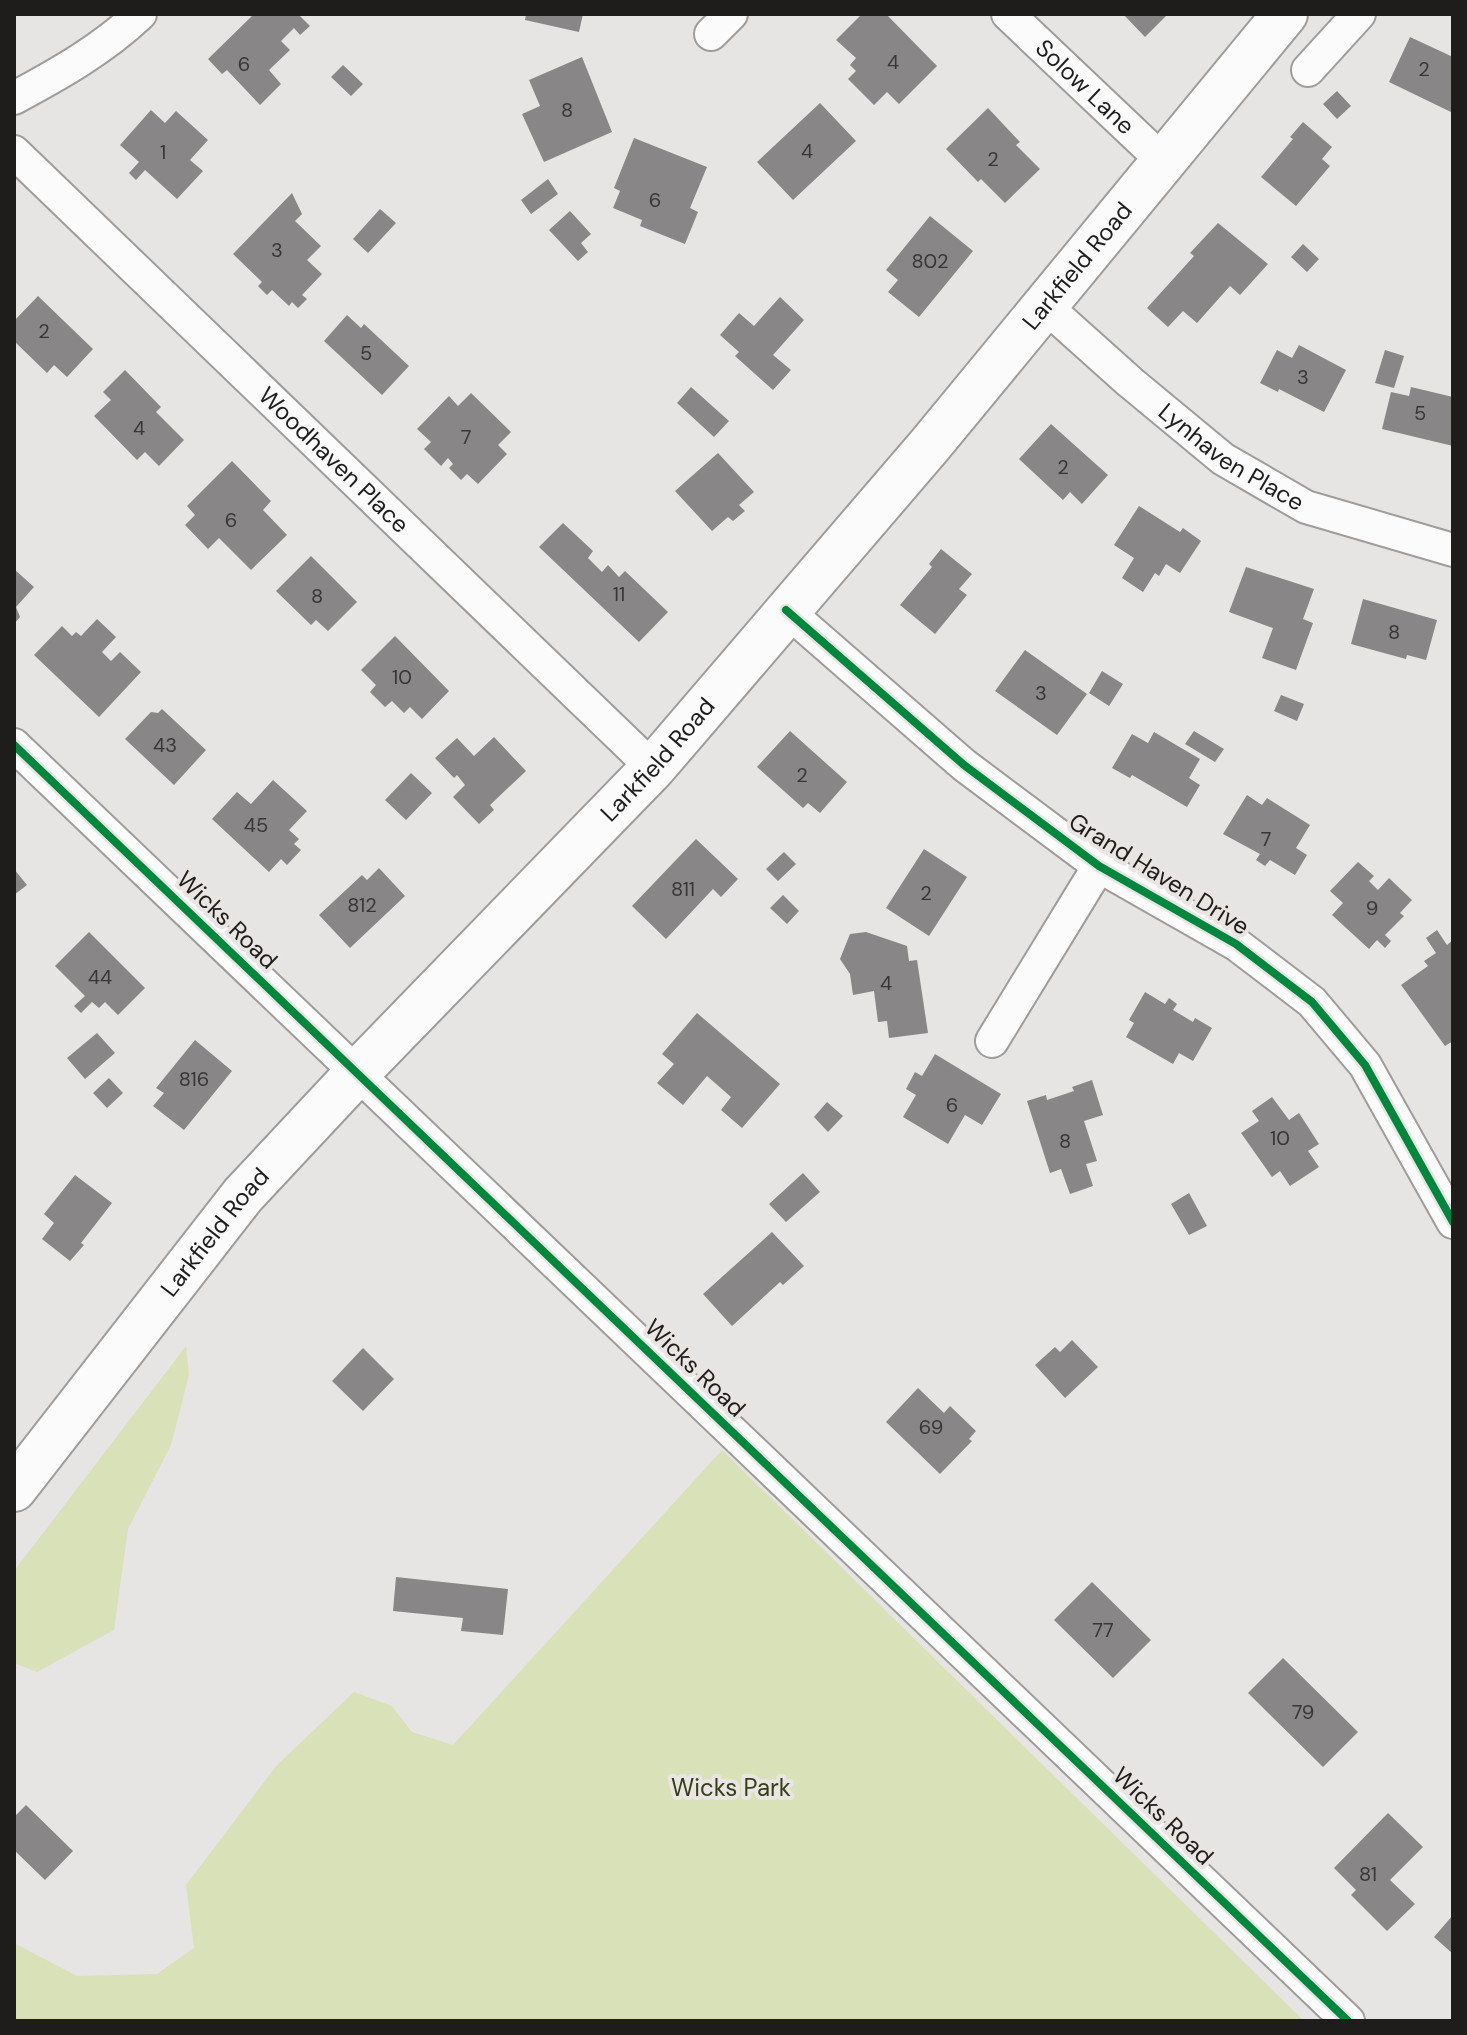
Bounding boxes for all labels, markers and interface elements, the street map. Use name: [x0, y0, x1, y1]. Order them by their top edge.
street label: Solow Lane: [1029, 32, 1141, 141]
house number: 4: [887, 49, 899, 75]
house number: 6: [238, 51, 250, 77]
house number: 2: [1418, 56, 1430, 82]
house number: 8: [561, 97, 573, 123]
house number: 4: [801, 138, 813, 164]
house number: 1: [160, 139, 166, 165]
house number: 2: [987, 146, 999, 172]
house number: 6: [649, 187, 661, 213]
street label: Larkfield Road: [1015, 195, 1139, 336]
house number: 3: [271, 237, 283, 263]
house number: 802: [911, 248, 949, 274]
house number: 2: [38, 318, 50, 344]
house number: 5: [360, 340, 372, 366]
house number: 3: [1297, 364, 1309, 390]
street label: Woodhaven Place: [252, 380, 416, 540]
street label: Lynhaven Place: [1152, 396, 1310, 518]
house number: 5: [1414, 400, 1426, 426]
house number: 4: [133, 415, 145, 441]
house number: 7: [461, 424, 471, 450]
house number: 2: [1057, 454, 1069, 480]
house number: 6: [225, 507, 237, 533]
house number: 11: [613, 581, 625, 607]
house number: 8: [311, 583, 323, 609]
house number: 8: [1388, 619, 1400, 645]
house number: 10: [392, 664, 412, 690]
house number: 3: [1035, 680, 1047, 706]
street label: Larkfield Road: [594, 691, 721, 828]
house number: 43: [153, 732, 177, 758]
house number: 2: [796, 762, 808, 788]
street label: Grand Haven Drive: [1063, 806, 1255, 942]
house number: 45: [244, 812, 268, 838]
house number: 7: [1261, 826, 1271, 852]
street label: Wicks Road: [170, 864, 284, 975]
house number: 811: [671, 876, 695, 902]
house number: 2: [920, 880, 932, 906]
house number: 812: [347, 892, 377, 918]
house number: 9: [1366, 895, 1378, 921]
house number: 44: [88, 964, 112, 990]
house number: 4: [880, 970, 892, 996]
house number: 816: [179, 1066, 209, 1092]
house number: 6: [946, 1092, 958, 1118]
house number: 10: [1270, 1125, 1290, 1151]
house number: 8: [1059, 1128, 1071, 1154]
street label: Larkfield Road: [154, 1161, 276, 1303]
street label: Wicks Road: [638, 1312, 752, 1423]
house number: 69: [919, 1414, 943, 1440]
house number: 77: [1092, 1617, 1114, 1643]
house number: 79: [1292, 1699, 1314, 1725]
street label: Wicks Road: [1106, 1760, 1220, 1871]
park label: Wicks Park: [671, 1772, 791, 1803]
house number: 81: [1359, 1861, 1377, 1887]

